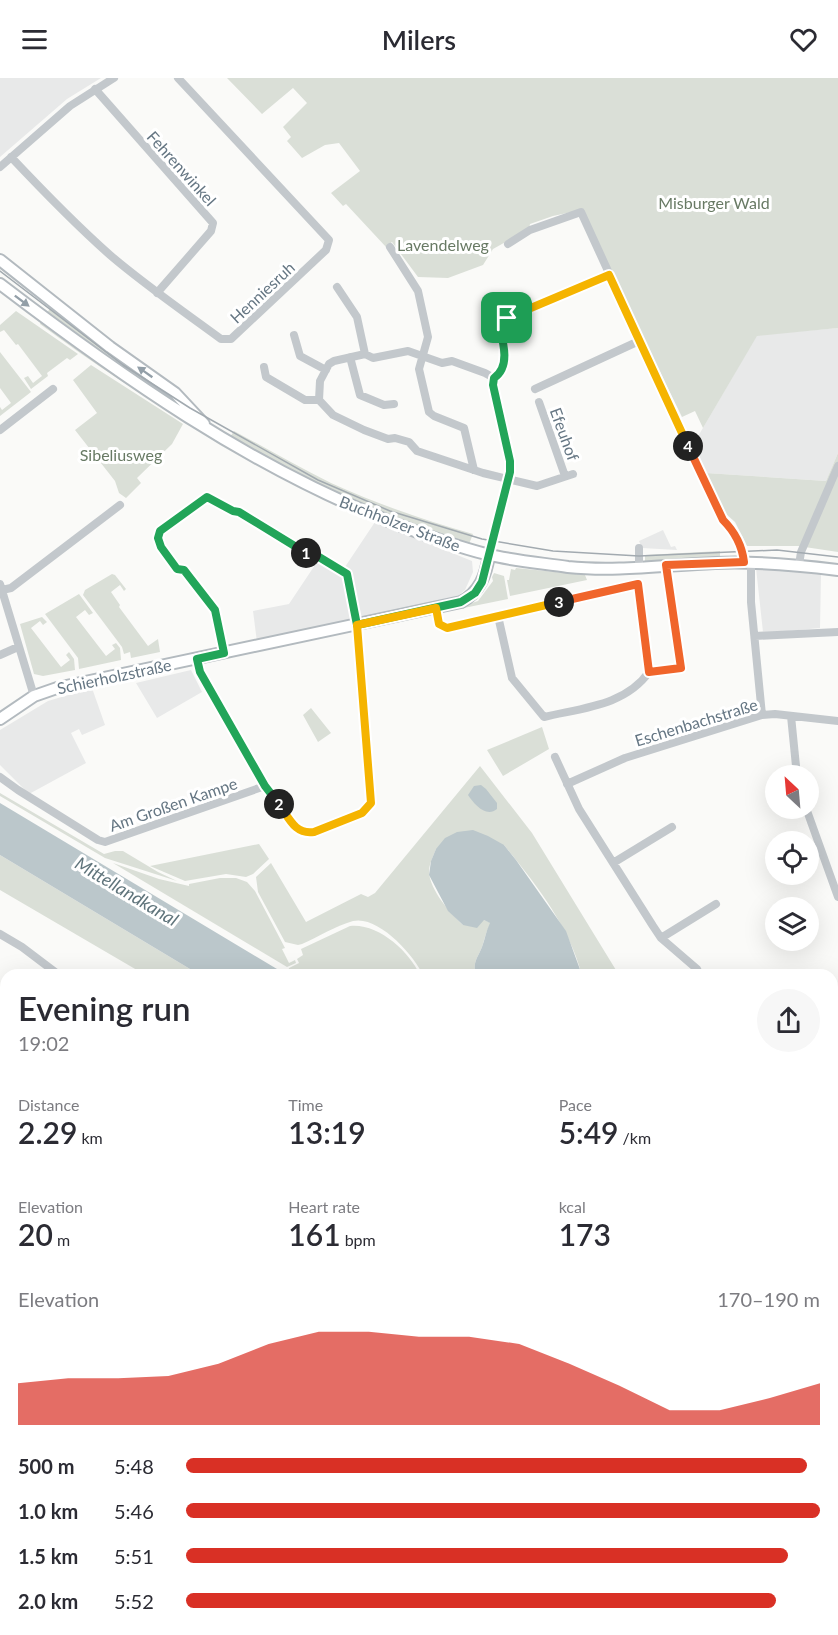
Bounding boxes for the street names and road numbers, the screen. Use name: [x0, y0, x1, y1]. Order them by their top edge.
street label: Fehrenwinkel: [144, 127, 220, 209]
street label: Henniesruh: [226, 257, 298, 327]
street label: Efeuhof: [547, 405, 583, 463]
street label: Buchholzer Straße: [337, 491, 463, 555]
street label: Schierholzstraße: [55, 655, 173, 697]
street label: Eschenbachstraße: [632, 694, 760, 750]
street label: Am Großen Kampe: [107, 773, 239, 835]

